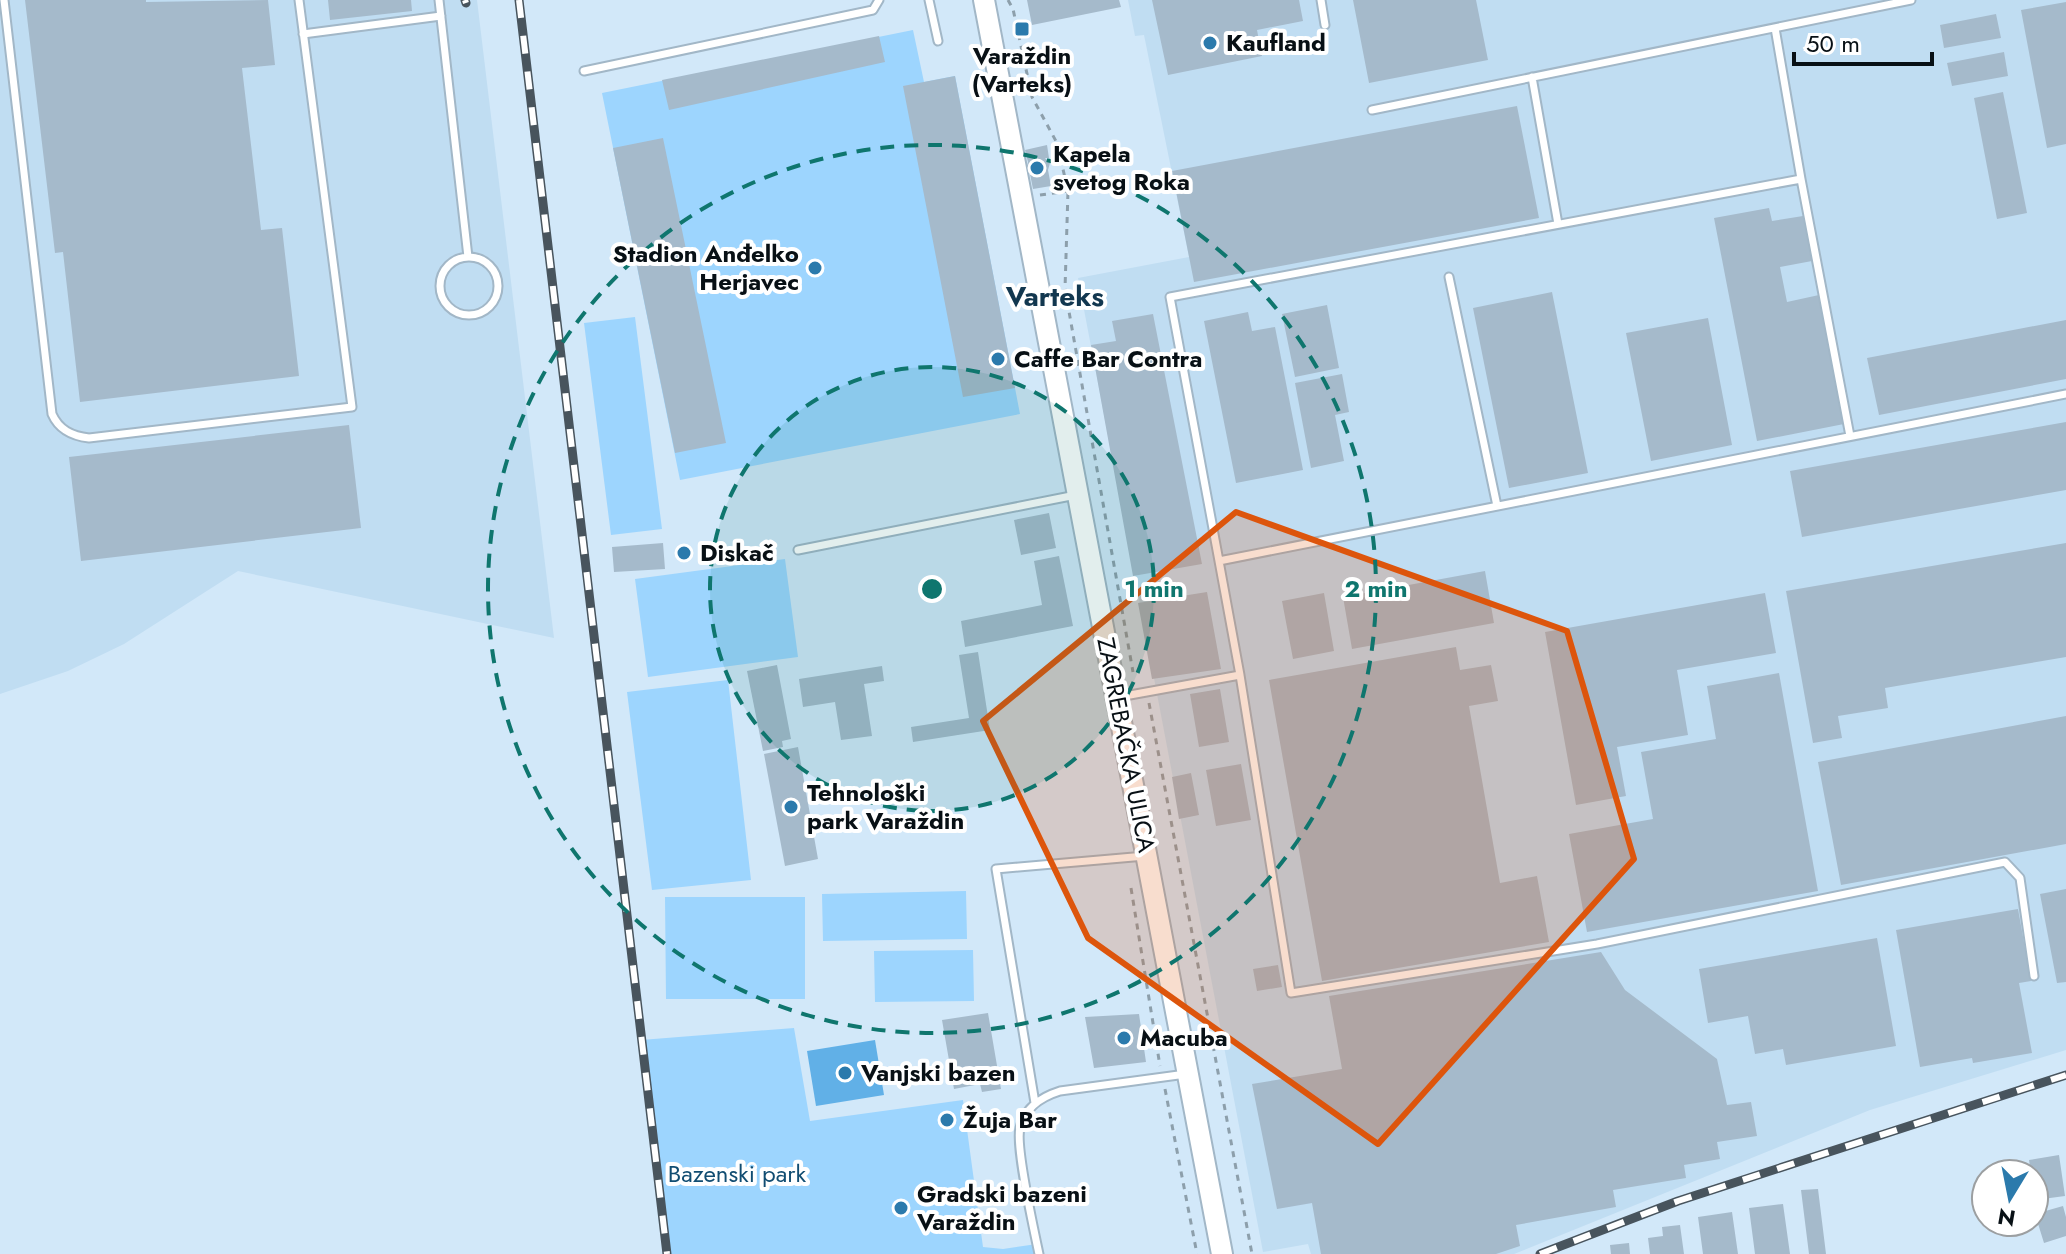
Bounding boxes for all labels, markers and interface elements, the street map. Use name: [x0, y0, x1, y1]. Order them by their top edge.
scale bar: [1794, 16, 1932, 66]
marker: Varaždin (Varteks): [1013, 20, 1031, 38]
place label: Kaufland: [1226, 25, 1326, 60]
text: 50 m: [1806, 26, 1860, 61]
marker: Kaufland: [1201, 34, 1219, 52]
place label: Varaždin (Varteks): [972, 38, 1072, 101]
place label: Kapela svetog Roka: [1053, 136, 1190, 199]
marker: Kapela svetog Roka: [1028, 159, 1046, 177]
place label: Stadion Anđelko Herjavec: [613, 236, 799, 299]
marker: Stadion Anđelko Herjavec: [806, 259, 824, 277]
district label: Varteks: [1005, 276, 1104, 317]
place label: Caffe Bar Contra: [1014, 341, 1202, 376]
marker: Caffe Bar Contra: [989, 350, 1007, 368]
place label: Diskač: [700, 535, 774, 570]
marker: Diskač: [675, 544, 693, 562]
text: 1 min: [1124, 571, 1184, 606]
text: 2 min: [1344, 571, 1408, 606]
centre of rings: [918, 575, 946, 603]
street label: ZAGREBAČKA ULICA: [1088, 634, 1165, 856]
place label: Tehnološki park Varaždin: [807, 775, 964, 838]
marker: Tehnološki park Varaždin: [782, 798, 800, 816]
place label: Macuba: [1140, 1020, 1228, 1055]
marker: Macuba: [1115, 1029, 1133, 1047]
place label: Vanjski bazen: [860, 1055, 1016, 1090]
marker: Vanjski bazen: [836, 1064, 854, 1082]
place label: Žuja Bar: [963, 1102, 1057, 1137]
marker: Žuja Bar: [938, 1111, 956, 1129]
park label: Bazenski park: [668, 1156, 807, 1191]
north arrow: [1970, 1158, 2050, 1238]
place label: Gradski bazeni Varaždin: [916, 1176, 1087, 1239]
marker: Gradski bazeni Varaždin: [892, 1199, 910, 1217]
text: N: [1995, 1200, 2018, 1235]

